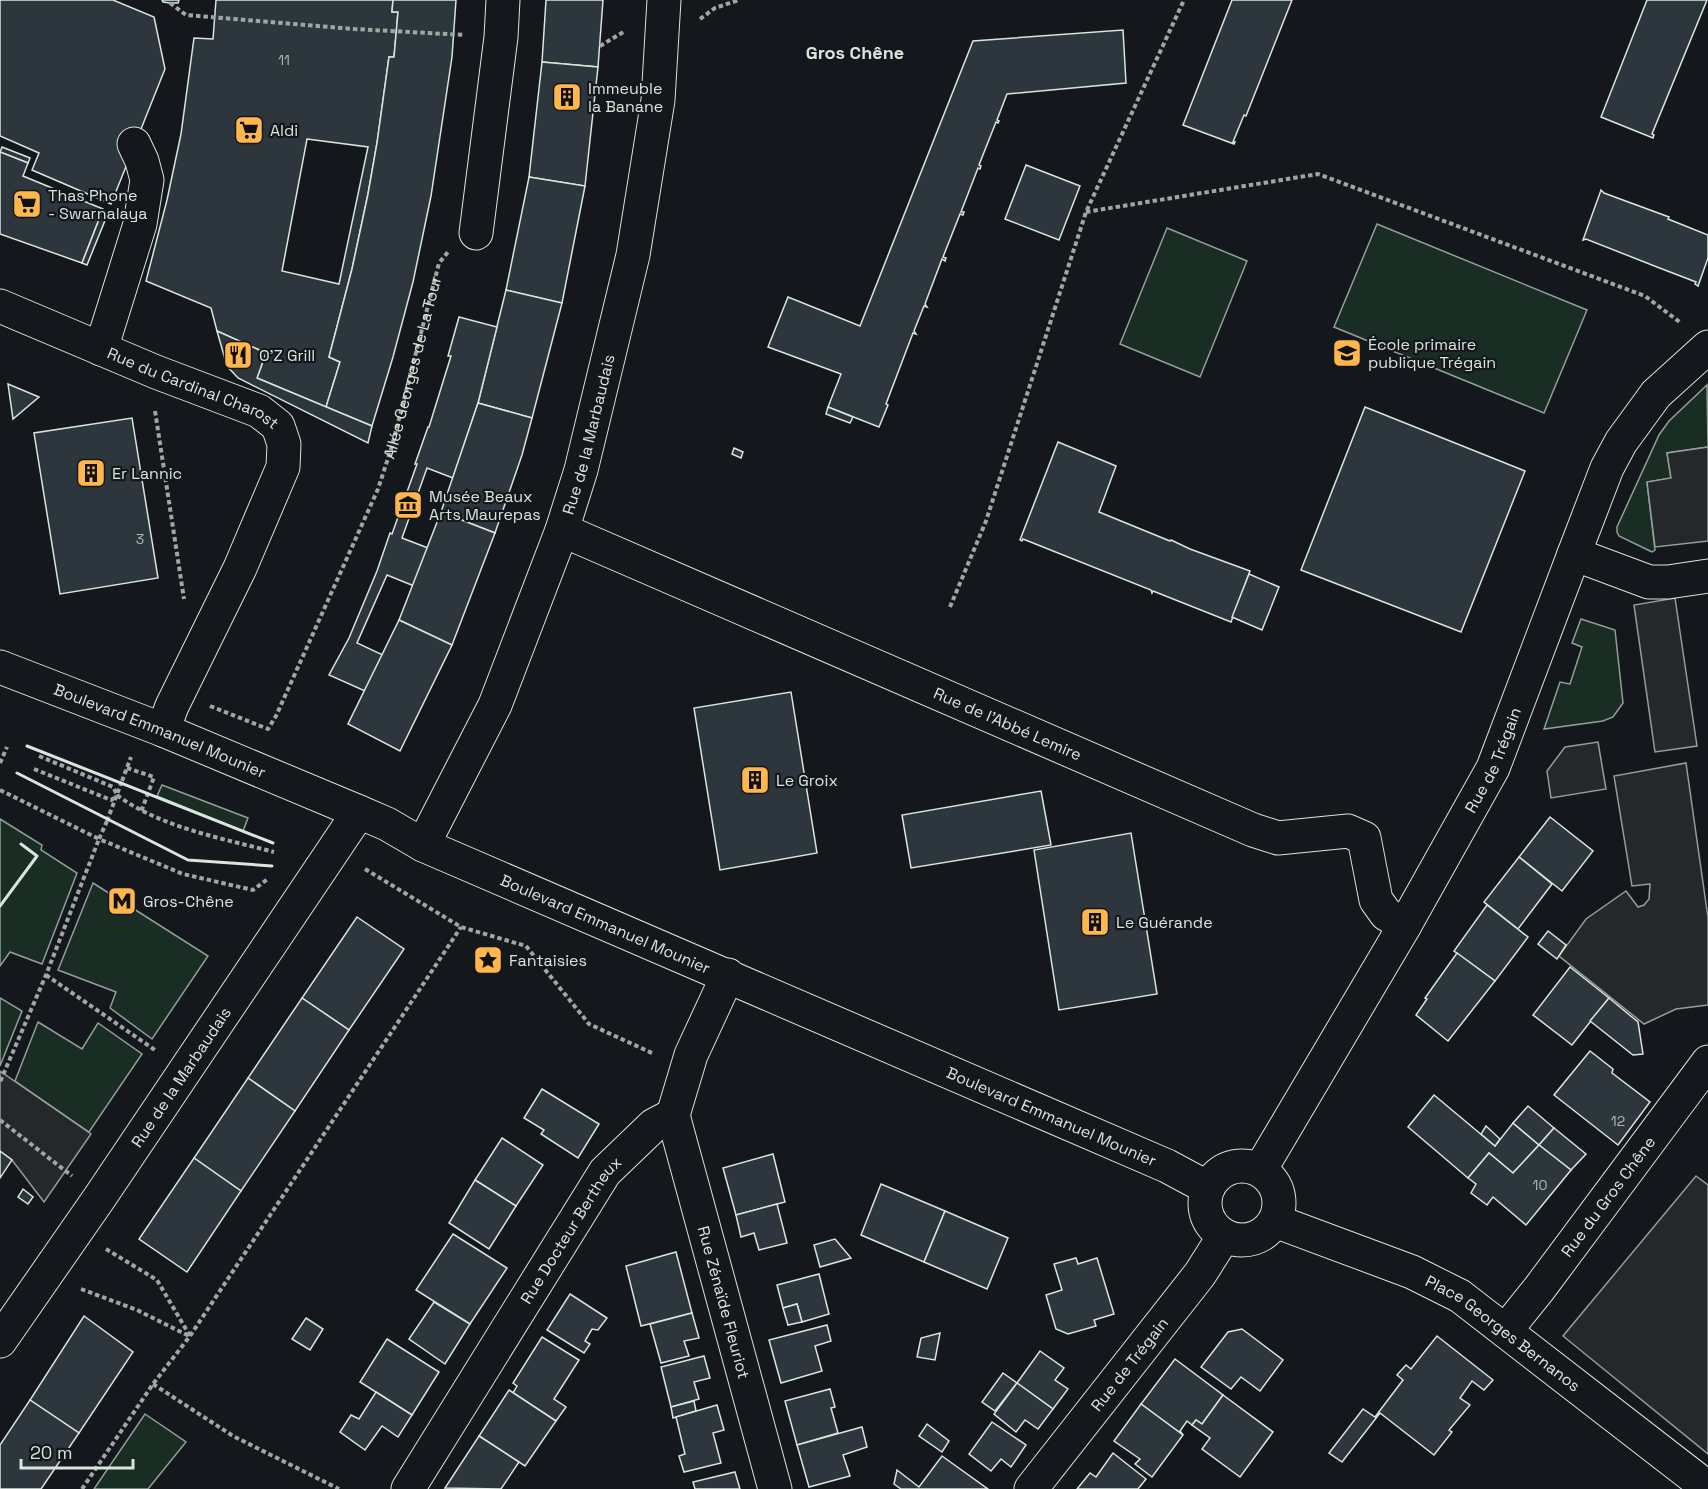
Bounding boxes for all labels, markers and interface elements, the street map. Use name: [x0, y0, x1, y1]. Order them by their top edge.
district label: Gros Chêne: [806, 41, 904, 64]
house number: 11: [278, 51, 290, 69]
place label: Immeuble la Banane: [588, 78, 663, 117]
building icon: Immeuble la Banane: [551, 81, 583, 113]
supermarket icon: Aldi: [233, 114, 265, 146]
place label: Aldi: [270, 120, 298, 141]
place label: Thas Phone - Swarnalaya: [48, 185, 148, 224]
supermarket icon: Thas Phone - Swarnalaya: [11, 188, 43, 220]
street label: Allée Georges de La Tour: [379, 274, 446, 462]
place label: École primaire publique Trégain: [1368, 334, 1496, 373]
school or university icon: École primaire publique Trégain: [1331, 337, 1363, 369]
restaurant icon: O'Z Grill: [222, 339, 254, 371]
street label: Rue du Cardinal Charost: [104, 343, 283, 434]
place label: O'Z Grill: [259, 345, 315, 366]
street label: Rue de la Marbaudais: [558, 352, 620, 517]
building icon: Er Lannic: [75, 457, 107, 489]
place label: Er Lannic: [112, 463, 182, 484]
place label: Musée Beaux Arts Maurepas: [429, 486, 541, 525]
museum icon: Musée Beaux Arts Maurepas: [392, 489, 424, 521]
house number: 3: [136, 530, 144, 548]
street label: Boulevard Emmanuel Mounier: [51, 679, 269, 783]
street label: Rue de l'Abbé Lemire: [930, 683, 1085, 765]
street label: Rue de Trégain: [1460, 704, 1526, 817]
building icon: Le Groix: [739, 764, 771, 796]
place label: Le Groix: [776, 770, 838, 791]
street label: Boulevard Emmanuel Mounier: [497, 870, 713, 979]
metro station icon: Gros-Chêne: [106, 885, 138, 917]
place label: Gros-Chêne: [143, 891, 234, 912]
building icon: Le Guérande: [1079, 906, 1111, 938]
place label: Le Guérande: [1116, 912, 1213, 933]
place icon: Fantaisies: [472, 944, 504, 976]
place label: Fantaisies: [509, 950, 587, 971]
street label: Rue de la Marbaudais: [126, 1003, 236, 1151]
street label: Boulevard Emmanuel Mounier: [943, 1062, 1160, 1171]
house number: 12: [1611, 1112, 1625, 1130]
street label: Rue du Gros Chêne: [1556, 1132, 1660, 1261]
street label: Rue Docteur Bertheux: [516, 1152, 626, 1308]
house number: 10: [1533, 1176, 1547, 1194]
street label: Rue Zénaïde Fleuriot: [693, 1223, 754, 1381]
street label: Place Georges Bernanos: [1422, 1270, 1584, 1396]
street label: Rue de Trégain: [1086, 1313, 1173, 1415]
scale bar: [21, 1432, 134, 1470]
text: 20 m: [30, 1441, 73, 1464]

